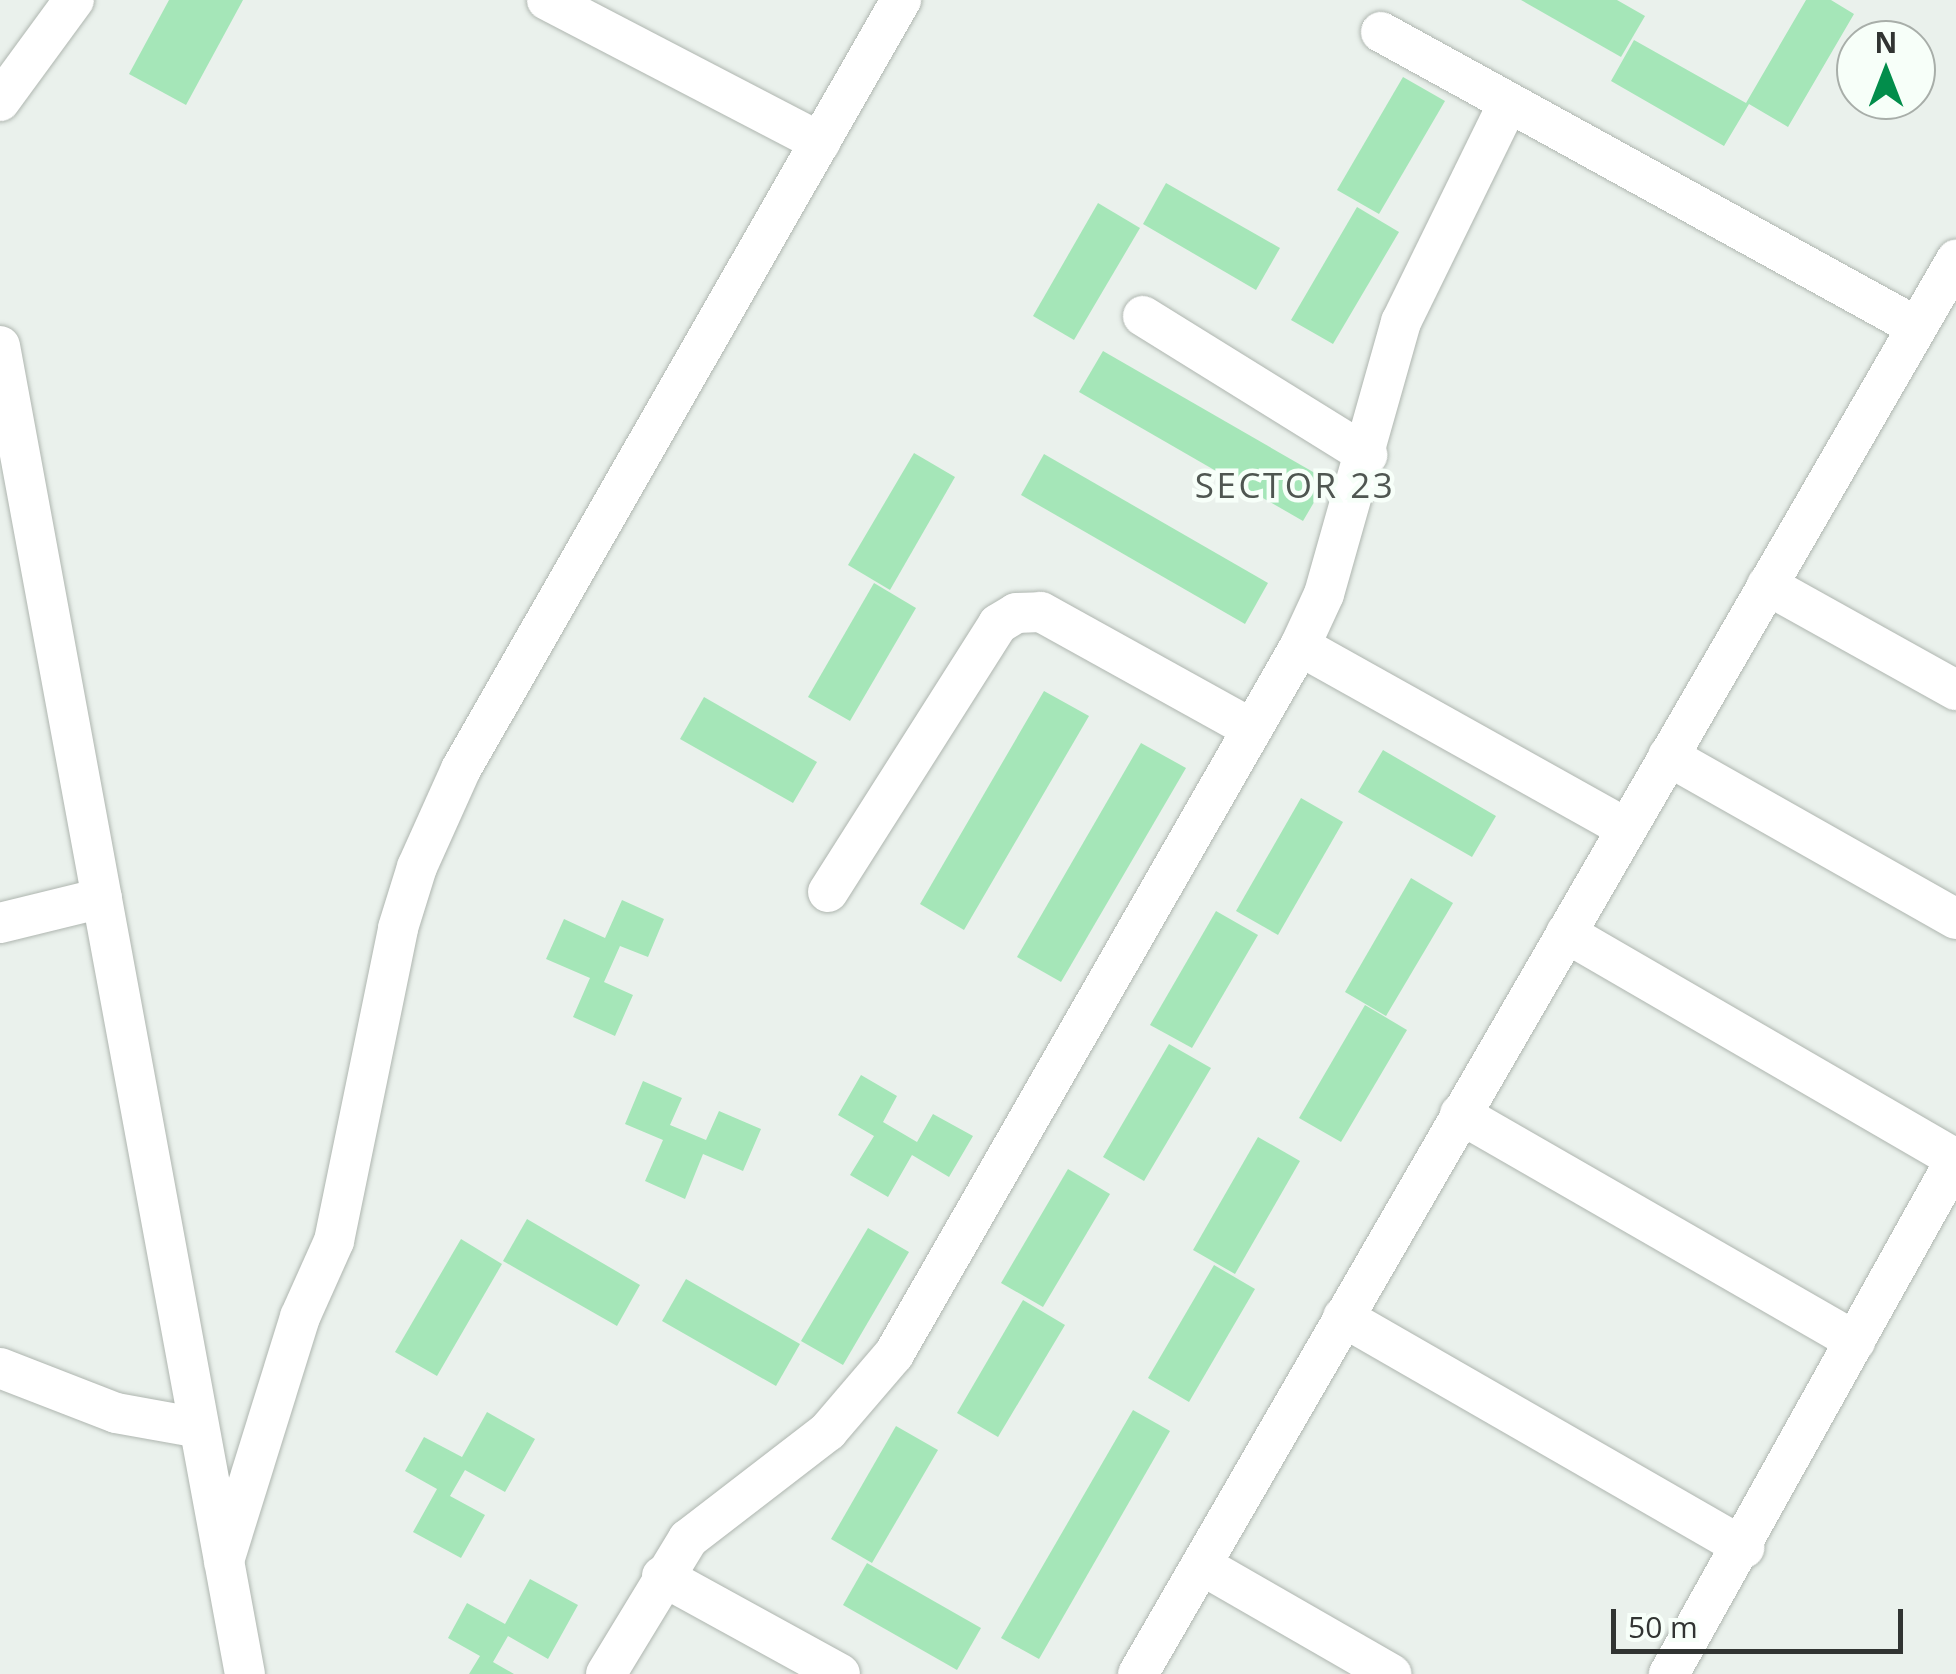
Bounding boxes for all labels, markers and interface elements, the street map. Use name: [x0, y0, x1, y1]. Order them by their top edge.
north arrow: [1836, 20, 1936, 120]
text: N: [1875, 23, 1897, 61]
district label: SECTOR 23: [1195, 464, 1395, 506]
scale bar: [1616, 1589, 1908, 1651]
text: 50 m: [1628, 1606, 1698, 1647]

